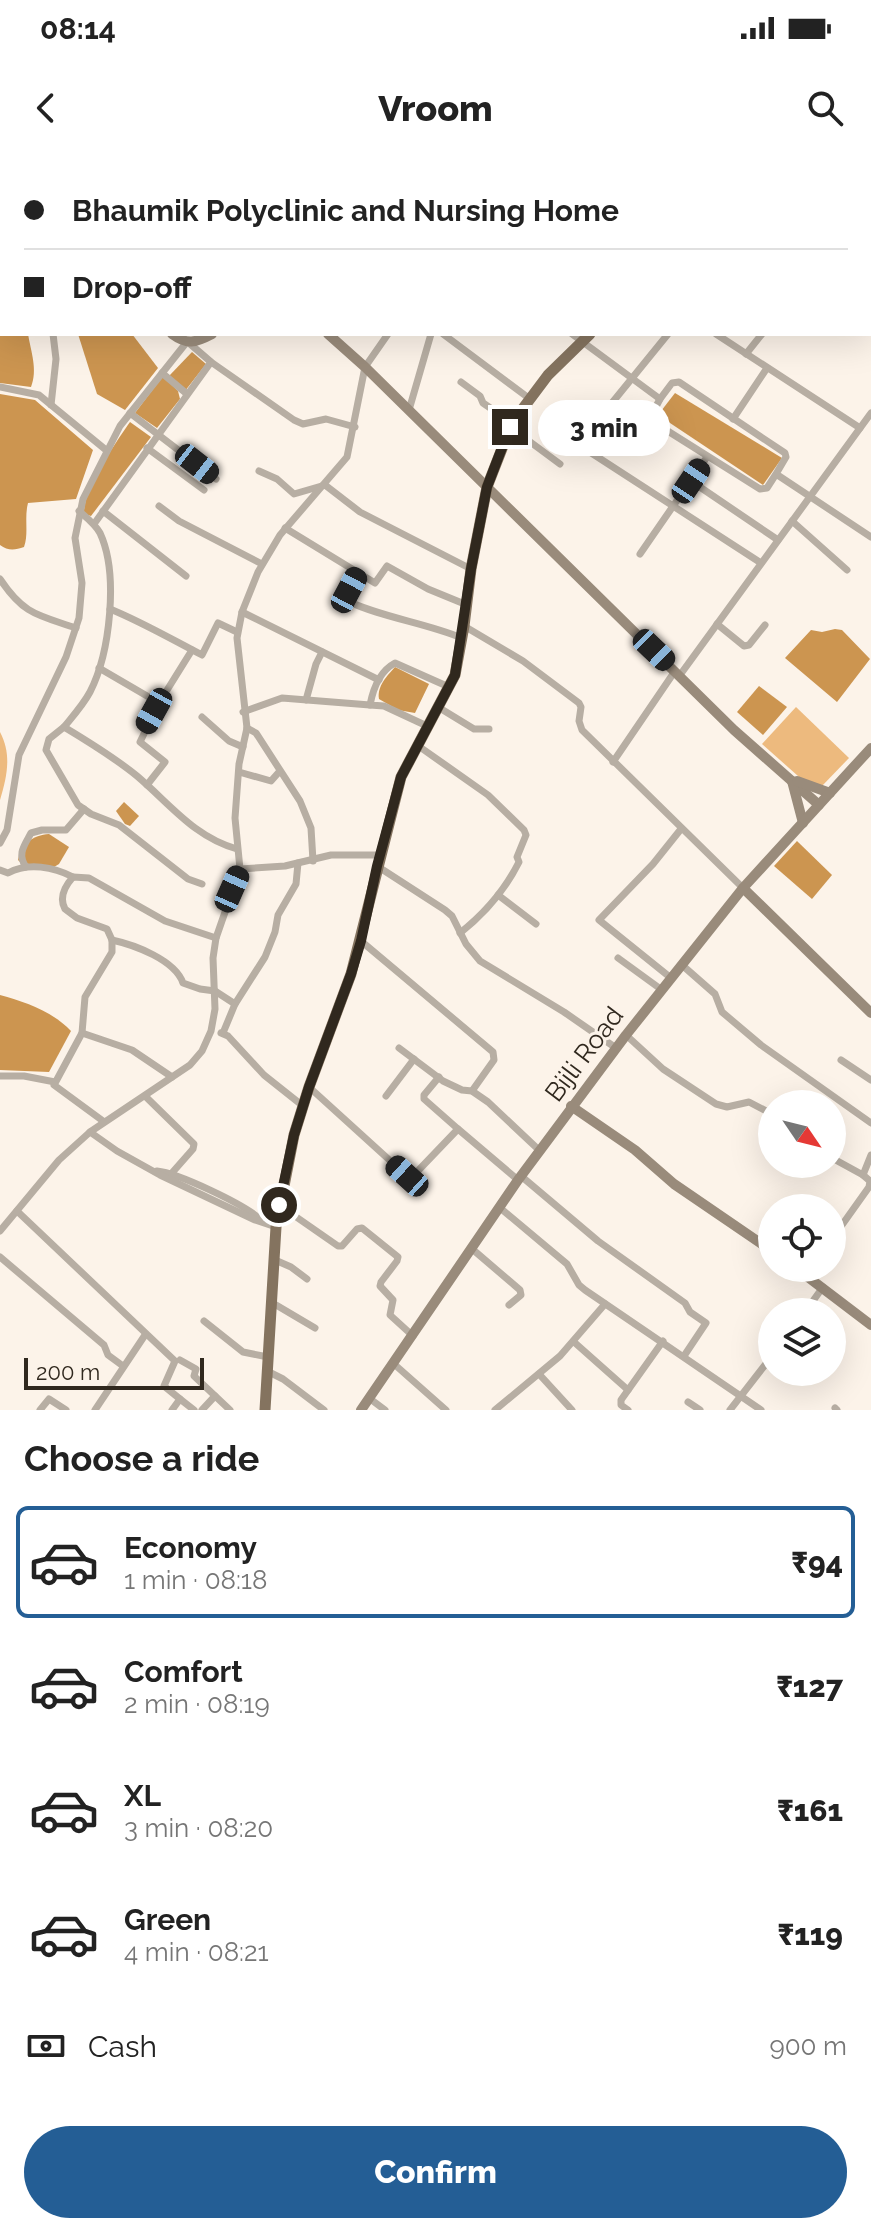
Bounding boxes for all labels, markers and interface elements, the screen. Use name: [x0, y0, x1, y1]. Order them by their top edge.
text: 08:14: [40, 11, 116, 46]
icon: back: [24, 86, 68, 130]
icon: search: [803, 86, 847, 130]
text: Vroom: [378, 87, 493, 129]
text: Bhaumik Polyclinic and Nursing Home: [72, 193, 619, 228]
text: Drop-off: [72, 270, 192, 305]
callout: 3 min: [538, 399, 670, 455]
route end: [492, 409, 528, 445]
text: 3 min: [570, 413, 638, 443]
car: [171, 440, 223, 488]
car: [668, 454, 714, 508]
car: [327, 563, 371, 617]
car: [628, 625, 680, 675]
car: [132, 684, 176, 738]
car: [211, 862, 253, 916]
street label: Bijli Road: [539, 1001, 629, 1107]
north arrow: [758, 1090, 846, 1178]
map controls: [758, 1090, 846, 1386]
car: [381, 1151, 433, 1201]
route start: [261, 1187, 297, 1223]
button: locate: [758, 1194, 846, 1282]
button: layers: [758, 1298, 846, 1386]
scale bar: [24, 1354, 204, 1390]
text: 200 m: [36, 1359, 100, 1385]
text: Choose a ride: [24, 1437, 259, 1479]
icon: car: [28, 1526, 100, 1598]
text: Economy: [124, 1530, 257, 1565]
text: ₹94: [791, 1545, 843, 1580]
text: 1 min · 08:18: [124, 1565, 267, 1595]
icon: car: [28, 1650, 100, 1722]
text: Comfort: [124, 1654, 243, 1689]
text: ₹127: [776, 1669, 843, 1704]
text: 2 min · 08:19: [124, 1689, 270, 1719]
icon: car: [28, 1774, 100, 1846]
text: XL: [124, 1778, 161, 1813]
text: ₹161: [777, 1793, 843, 1828]
text: 3 min · 08:20: [124, 1813, 273, 1843]
icon: car: [28, 1898, 100, 1970]
text: Green: [124, 1902, 211, 1937]
text: ₹119: [778, 1917, 843, 1952]
text: 4 min · 08:21: [124, 1937, 269, 1967]
icon: cash: [24, 2024, 68, 2068]
text: Cash: [88, 2029, 157, 2064]
text: 900 m: [769, 2031, 847, 2061]
button: Confirm: [24, 2126, 847, 2218]

